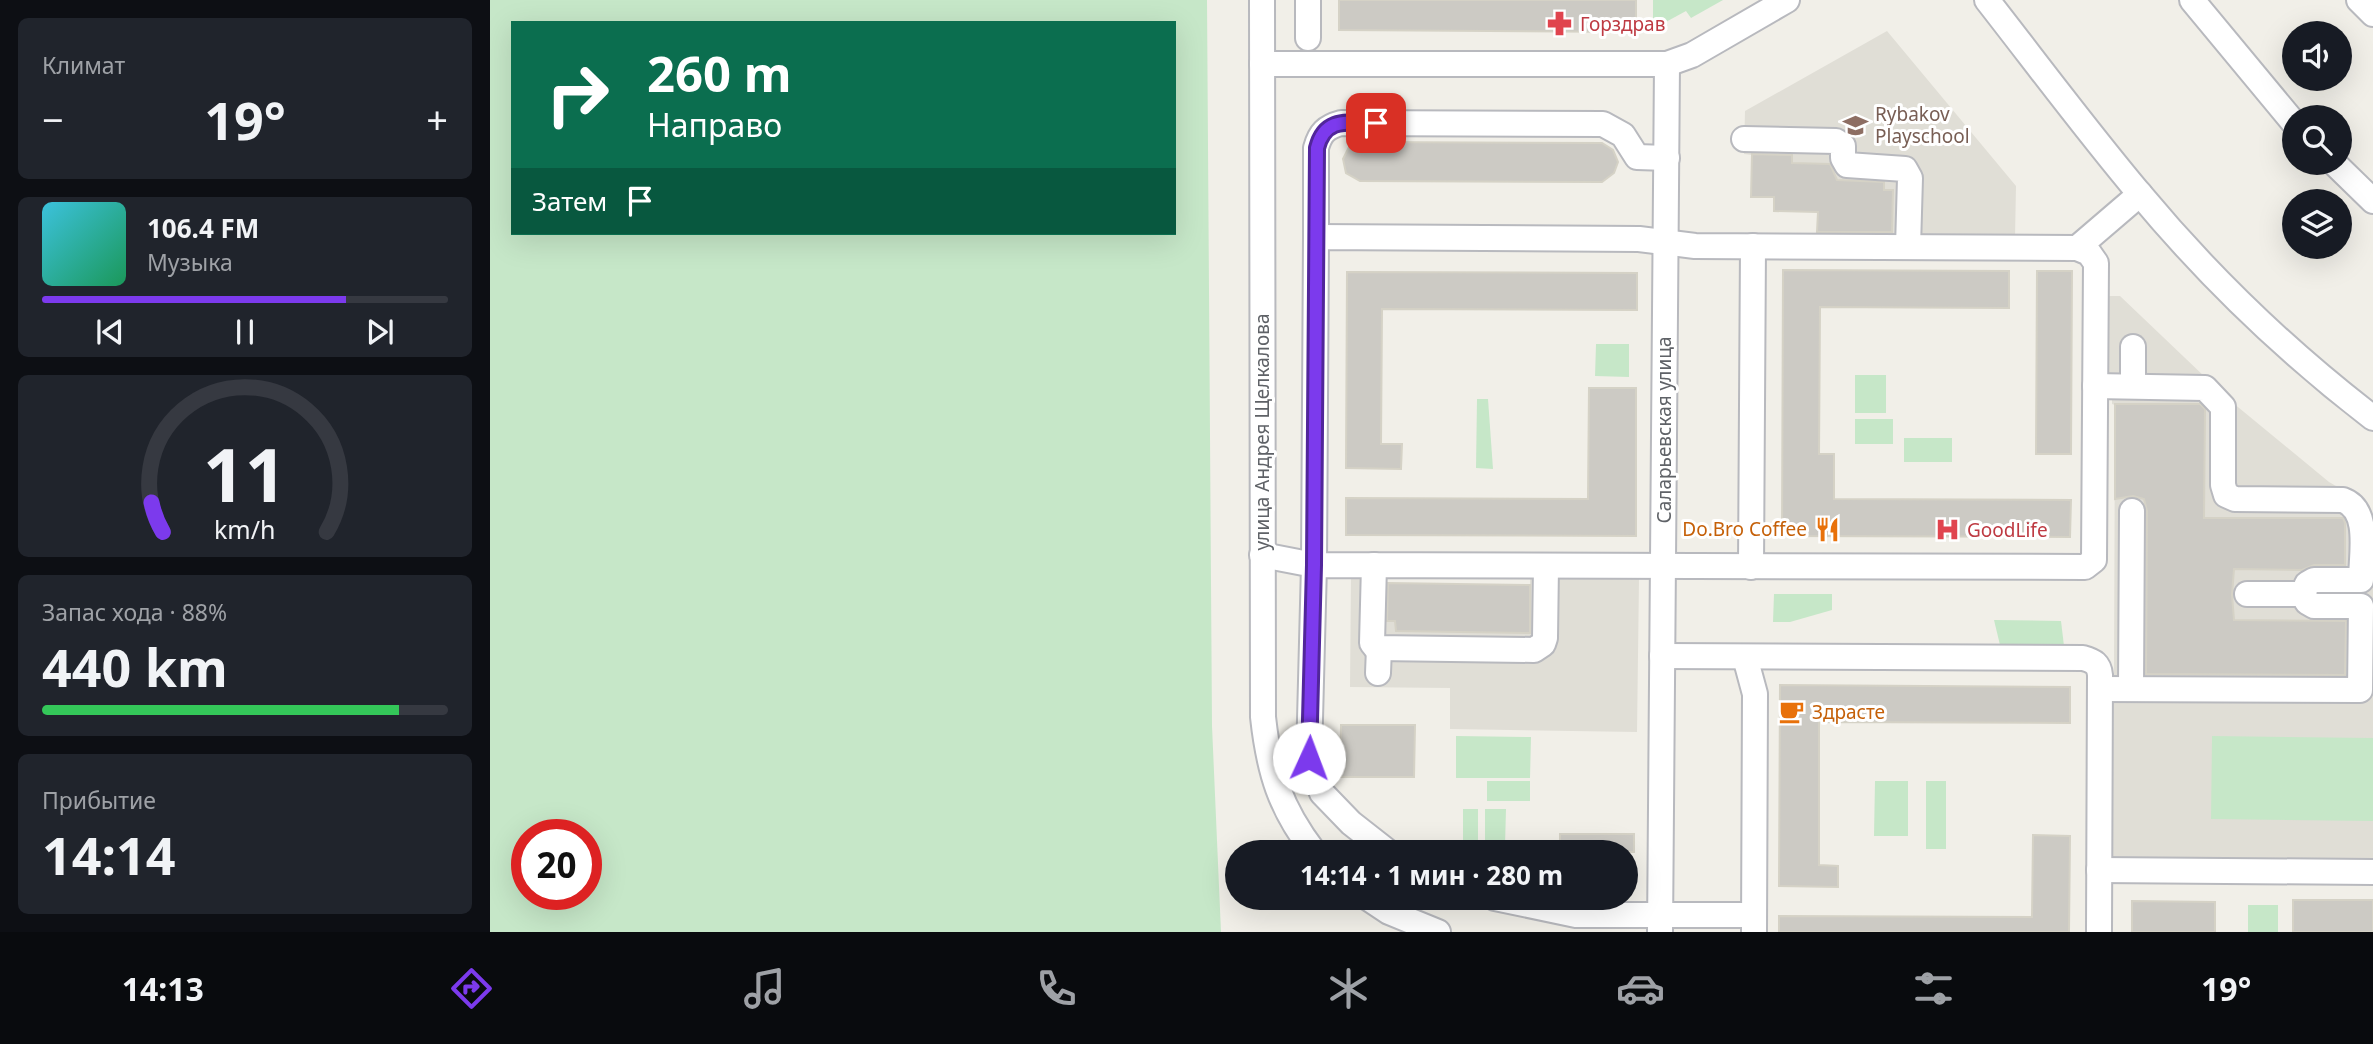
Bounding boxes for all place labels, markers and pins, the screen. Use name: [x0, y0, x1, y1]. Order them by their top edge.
pharmacy icon: Горздрав: [1546, 10, 1574, 38]
place label: Горздрав: [1580, 11, 1665, 37]
pin: [1346, 93, 1406, 153]
place label: Rybakov Playschool: [1875, 101, 1970, 149]
school or university icon: Rybakov Playschool: [1841, 111, 1869, 139]
restaurant icon: Do.Bro Coffee: [1813, 515, 1841, 543]
place label: Do.Bro Coffee: [1682, 516, 1807, 542]
hospital icon: GoodLife: [1933, 516, 1961, 544]
place label: GoodLife: [1967, 517, 2048, 543]
cafe icon: Здрасте: [1778, 698, 1806, 726]
place label: Здрасте: [1812, 699, 1885, 725]

